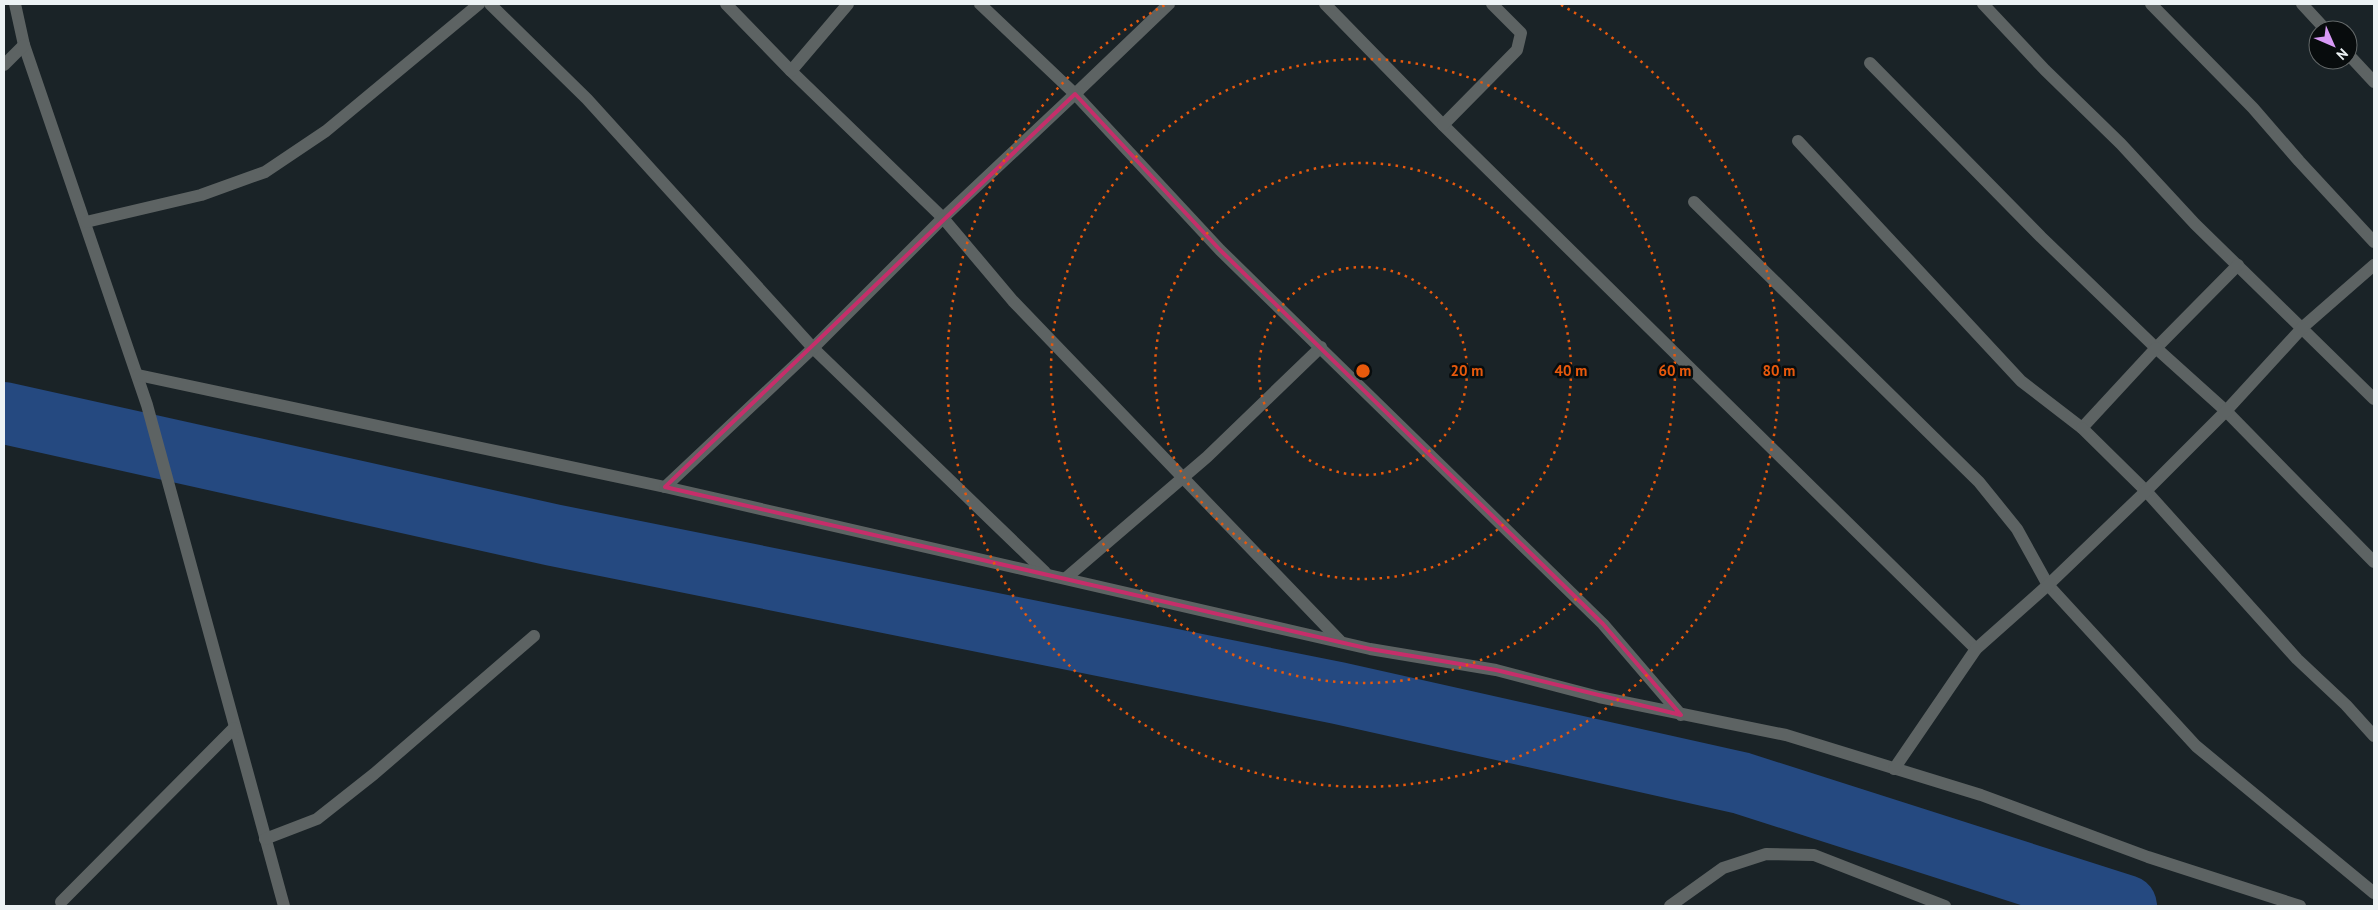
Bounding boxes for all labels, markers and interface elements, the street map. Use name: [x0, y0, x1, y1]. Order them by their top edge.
north arrow: [2308, 20, 2358, 70]
text: N: [2333, 45, 2352, 64]
text: 20 m: [1451, 361, 1483, 380]
text: 40 m: [1555, 361, 1587, 380]
text: 60 m: [1659, 361, 1691, 380]
text: 80 m: [1763, 361, 1795, 380]
centre of rings: [1354, 362, 1372, 380]

